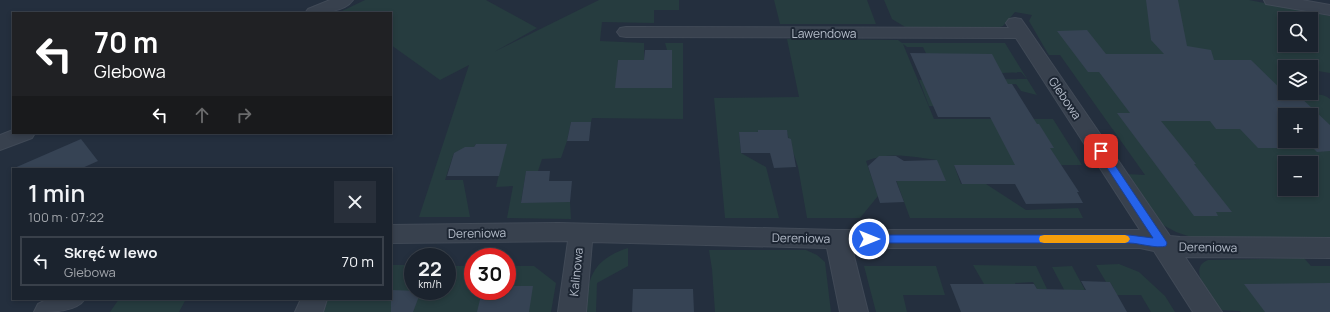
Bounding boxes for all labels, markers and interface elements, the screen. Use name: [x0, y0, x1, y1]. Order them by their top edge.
map controls: [1278, 12, 1318, 196]
button: search: [1278, 12, 1318, 52]
text: 70 m: [94, 23, 158, 61]
street label: Lawendowa: [792, 25, 856, 42]
icon: left: [28, 28, 80, 80]
text: Glebowa: [94, 59, 166, 83]
button: layers: [1278, 60, 1318, 100]
street label: Glebowa: [1045, 73, 1085, 123]
icon: left: [149, 104, 171, 126]
icon: ahead: [191, 104, 213, 126]
icon: right: [233, 104, 255, 126]
button: +: [1278, 108, 1318, 148]
pin: [1084, 134, 1118, 168]
icon: arrive: [1090, 140, 1112, 162]
button: −: [1278, 156, 1318, 196]
text: 1 min: [28, 176, 85, 209]
button: close: [334, 181, 376, 223]
text: 100 m · 07:22: [28, 208, 104, 226]
position arrow: [848, 218, 890, 260]
street label: Dereniowa: [448, 224, 506, 242]
street label: Dereniowa: [772, 229, 830, 247]
street label: Dereniowa: [1179, 238, 1237, 256]
text: Skręć w lewo: [64, 242, 158, 263]
street label: Kalinowa: [565, 247, 587, 297]
speed limit sign: 30: [464, 248, 516, 300]
icon: left: [30, 250, 52, 272]
text: 70 m: [342, 251, 374, 272]
text: 22: [418, 255, 442, 282]
text: Glebowa: [64, 263, 116, 281]
text: km/h: [418, 277, 442, 291]

